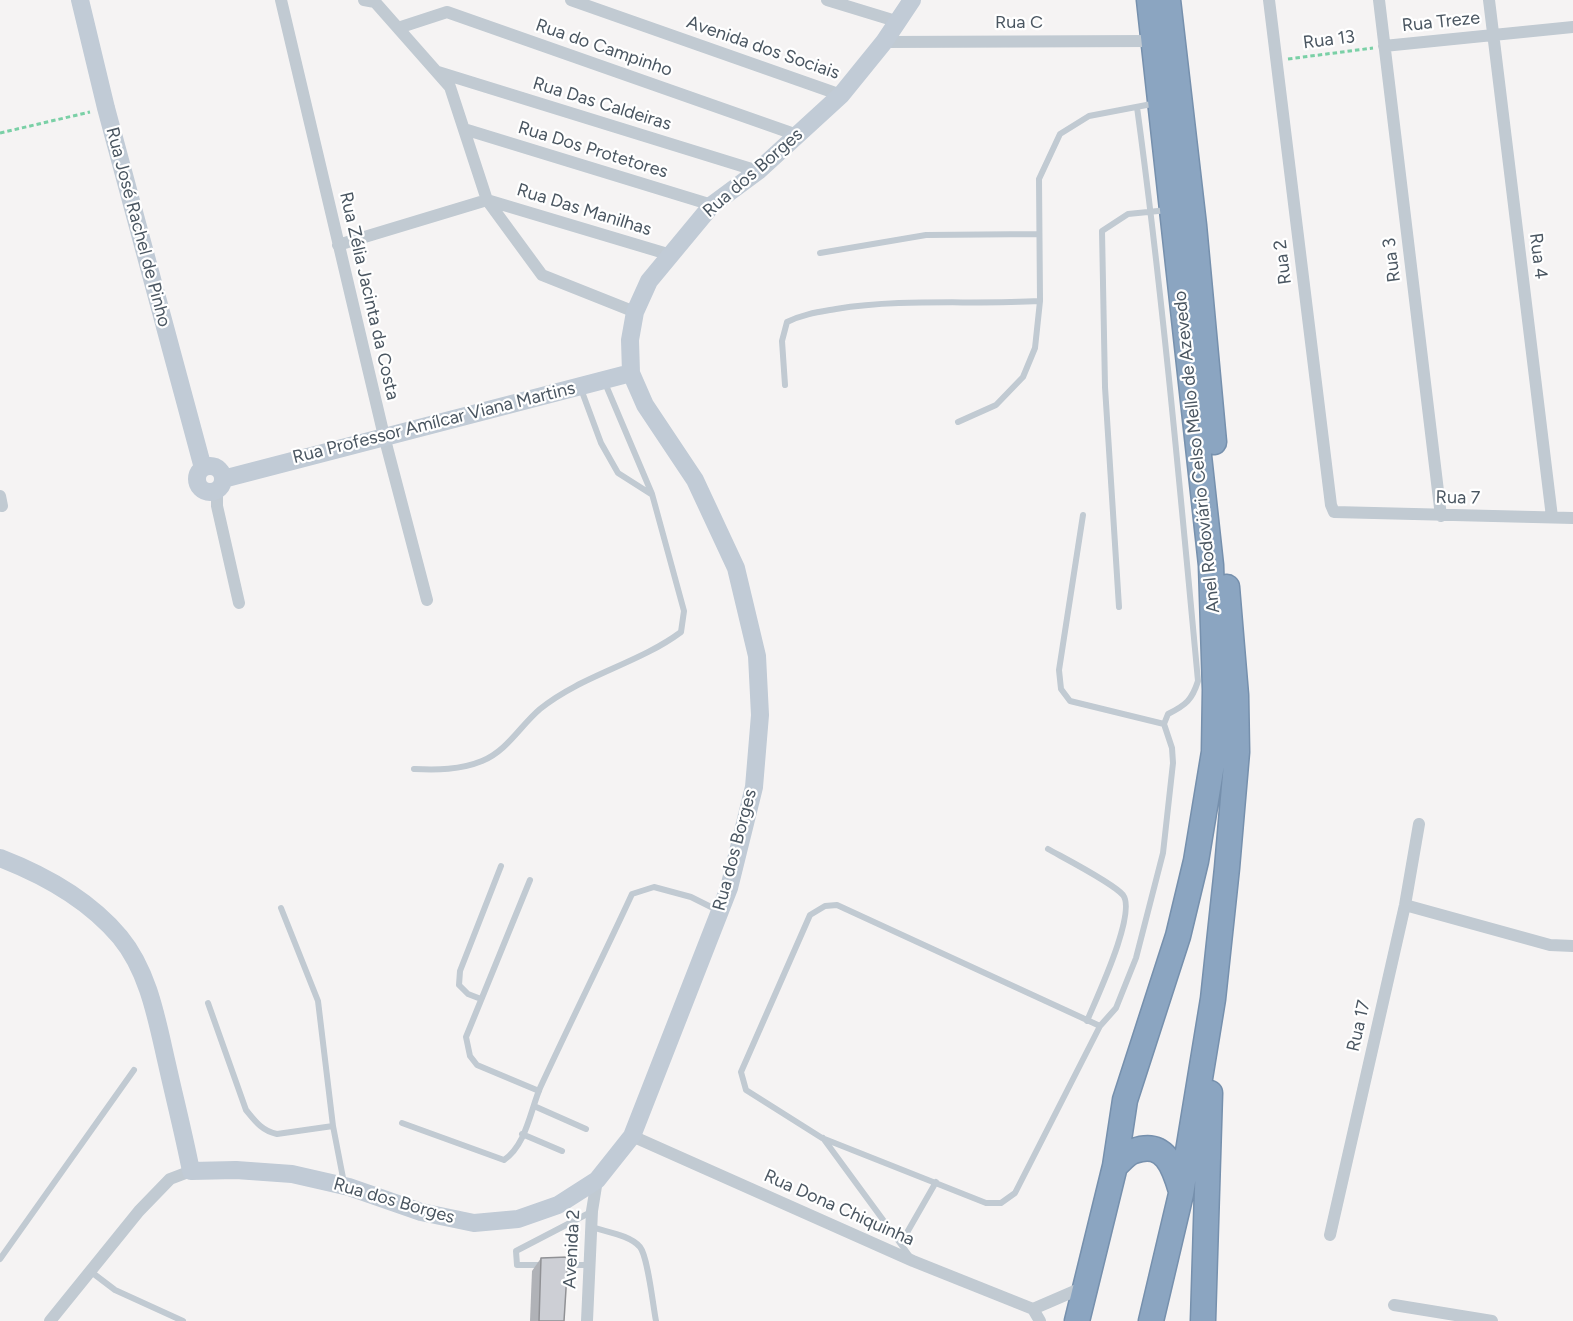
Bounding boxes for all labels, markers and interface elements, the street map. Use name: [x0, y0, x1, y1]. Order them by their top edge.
street label: Rua Treze: [1401, 7, 1481, 37]
street label: Avenida dos Sociais: [684, 12, 842, 84]
street label: Rua C: [995, 12, 1043, 34]
street label: Rua do Campinho: [533, 14, 675, 82]
street label: Rua 13: [1302, 26, 1356, 54]
street label: Rua Das Caldeiras: [530, 73, 674, 135]
street label: Rua Dos Protetores: [515, 117, 671, 183]
street label: Rua dos Borges: [699, 124, 807, 222]
street label: Rua José Rachel de Pinho: [101, 125, 175, 329]
street label: Rua Das Manilhas: [514, 179, 654, 241]
street label: Rua Zélia Jacinta da Costa: [335, 190, 403, 402]
street label: Rua 4: [1524, 232, 1552, 280]
street label: Rua 3: [1379, 236, 1405, 284]
street label: Rua 2: [1270, 238, 1296, 286]
street label: Anel Rodoviário Celso Mello de Azevedo: [1169, 290, 1225, 614]
street label: Rua Professor Amílcar Viana Martins: [290, 377, 578, 469]
street label: Rua 7: [1436, 487, 1480, 509]
street label: Rua dos Borges: [708, 787, 762, 913]
street label: Rua 17: [1343, 998, 1375, 1054]
street label: Rua Dona Chiquinha: [760, 1165, 918, 1251]
street label: Rua dos Borges: [331, 1173, 457, 1229]
street label: Avenida 2: [559, 1209, 585, 1289]

